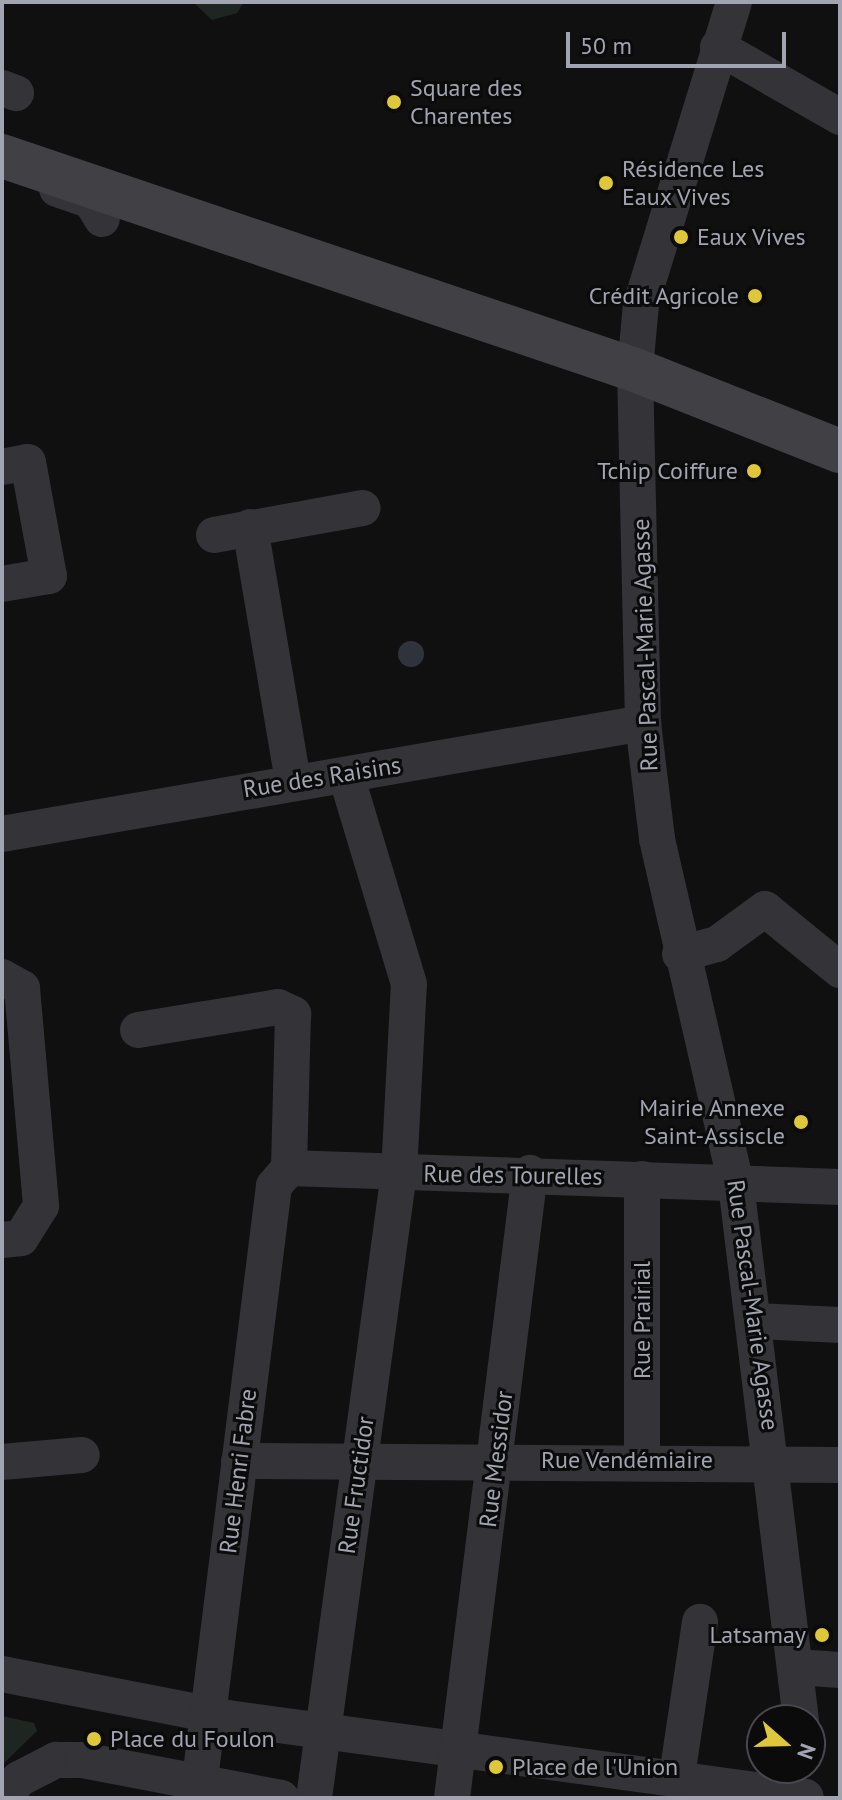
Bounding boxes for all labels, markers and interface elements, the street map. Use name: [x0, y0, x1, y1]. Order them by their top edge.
scale bar: [570, 16, 790, 66]
text: 50 m: [580, 30, 632, 61]
place label: Square des Charentes: [410, 74, 522, 130]
marker: Square des Charentes: [385, 93, 403, 111]
place label: Résidence Les Eaux Vives: [622, 155, 764, 211]
marker: Résidence Les Eaux Vives: [597, 174, 615, 192]
place label: Eaux Vives: [697, 223, 807, 251]
marker: Eaux Vives: [672, 228, 690, 246]
place label: Crédit Agricole: [588, 282, 739, 310]
marker: Crédit Agricole: [746, 287, 764, 305]
place label: Tchip Coiffure: [597, 457, 738, 485]
marker: Tchip Coiffure: [745, 462, 763, 480]
street label: Rue Pascal-Marie Agasse: [626, 518, 664, 772]
street label: Rue des Raisins: [241, 750, 403, 804]
place label: Mairie Annexe Saint-Assiscle: [639, 1094, 785, 1150]
marker: Mairie Annexe Saint-Assiscle: [792, 1113, 810, 1131]
street label: Rue des Tourelles: [423, 1159, 603, 1191]
street label: Rue Pascal-Marie Agasse: [721, 1177, 785, 1433]
street label: Rue Prairial: [628, 1261, 656, 1379]
street label: Rue Henri Fabre: [214, 1387, 262, 1555]
street label: Rue Messidor: [473, 1389, 519, 1529]
street label: Rue Fructidor: [332, 1414, 380, 1556]
street label: Rue Vendémiaire: [541, 1446, 713, 1474]
place label: Latsamay: [709, 1621, 806, 1649]
marker: Latsamay: [813, 1626, 831, 1644]
north arrow: [746, 1704, 826, 1784]
place label: Place du Foulon: [110, 1725, 275, 1753]
marker: Place du Foulon: [85, 1730, 103, 1748]
text: N: [791, 1740, 822, 1763]
place label: Place de l'Union: [512, 1753, 678, 1781]
marker: Place de l'Union: [487, 1758, 505, 1776]

